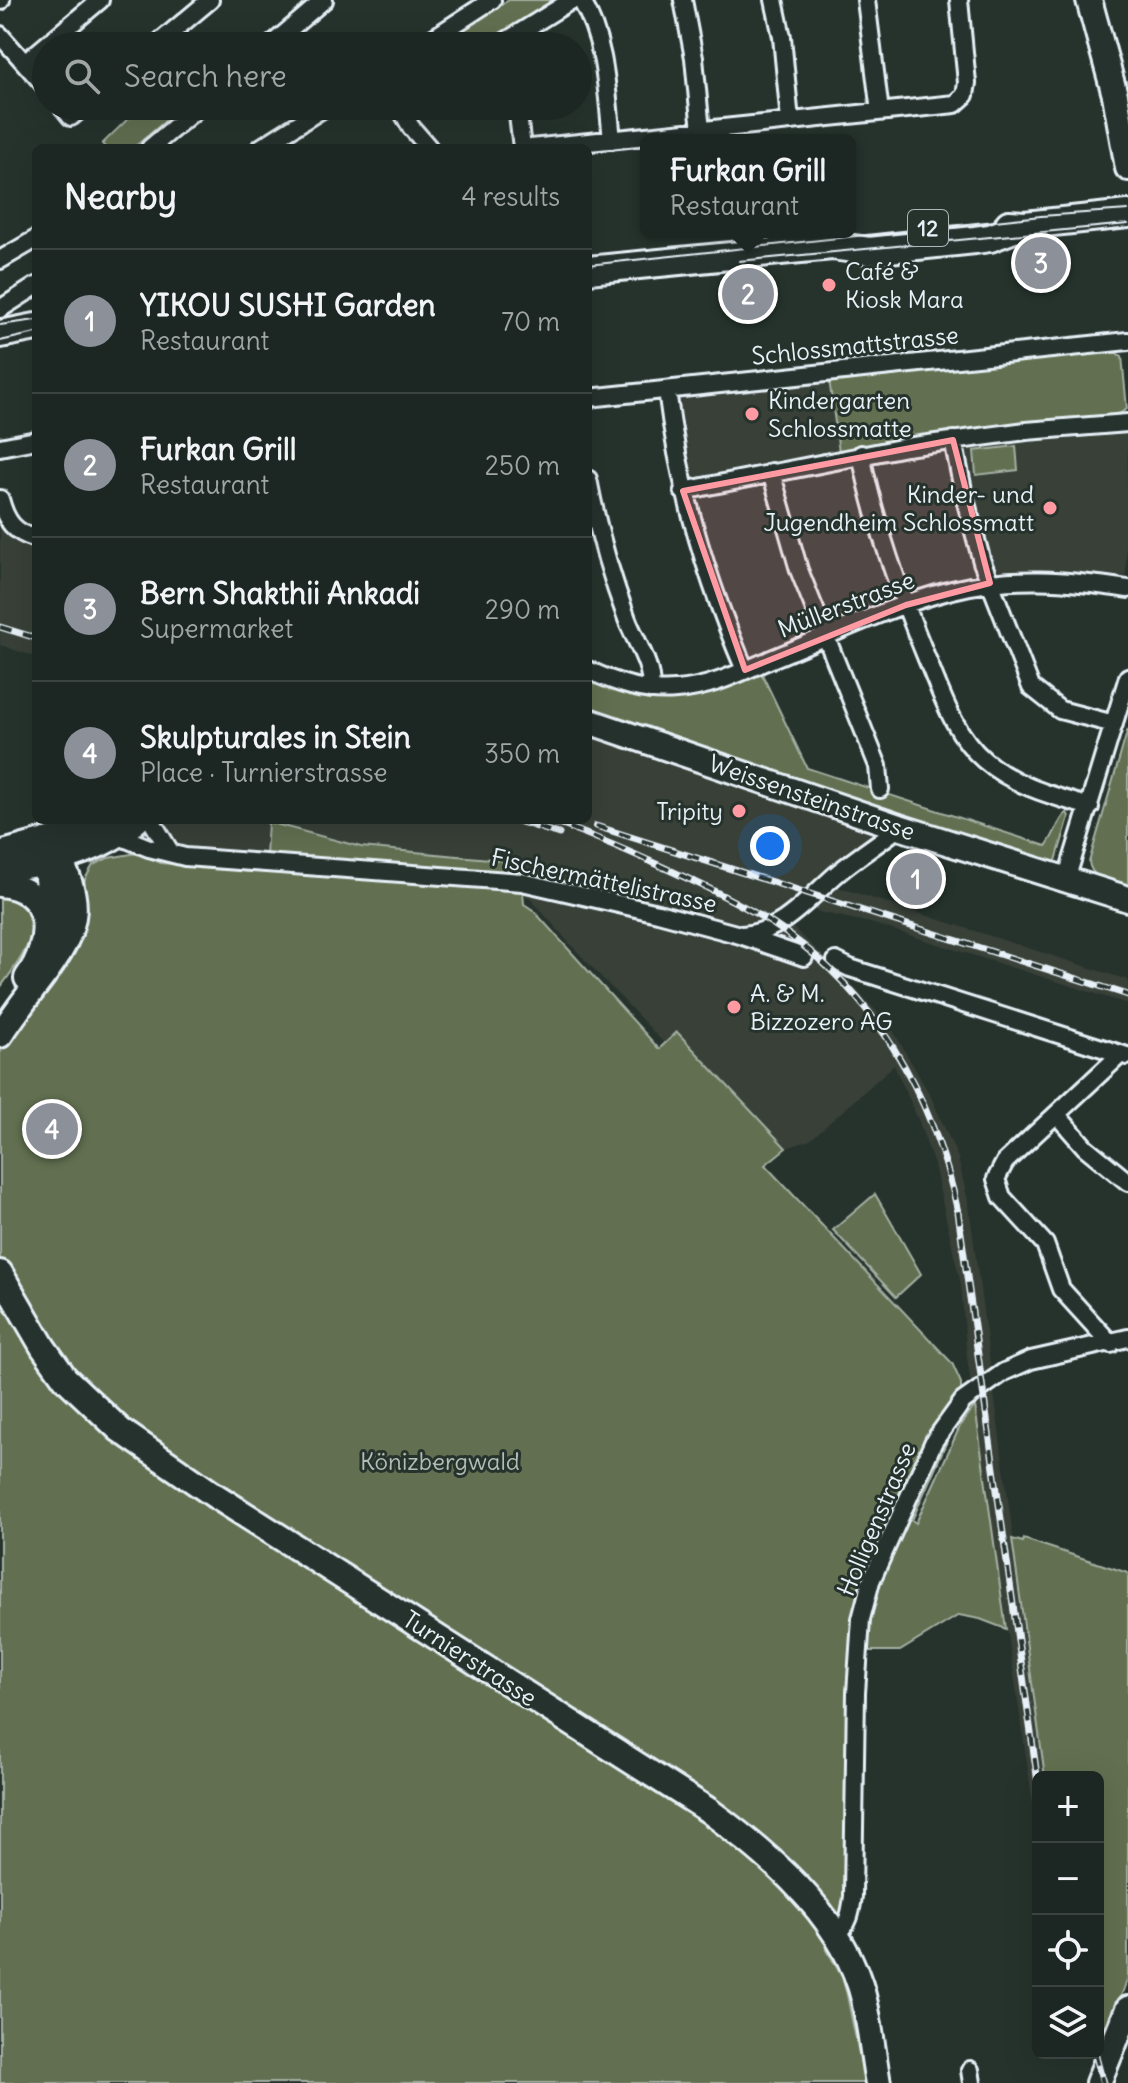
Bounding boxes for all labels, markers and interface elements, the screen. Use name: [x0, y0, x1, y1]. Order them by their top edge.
search box: [32, 32, 592, 120]
icon: search: [60, 54, 104, 98]
text: Search here: [124, 57, 287, 95]
popup: [640, 134, 856, 238]
text: Furkan Grill: [670, 151, 826, 189]
text: Nearby: [64, 175, 177, 218]
text: 4 results: [462, 180, 560, 213]
text: Restaurant: [670, 189, 799, 222]
road number: 12: [908, 210, 948, 246]
pin: 3: [1015, 233, 1067, 293]
place label: Café & Kiosk Mara: [845, 256, 964, 314]
pin: 2: [722, 264, 774, 324]
marker: Café & Kiosk Mara: [820, 276, 838, 294]
text: YIKOU SUSHI Garden: [140, 286, 436, 324]
text: 1: [85, 305, 95, 338]
text: 70 m: [501, 305, 560, 338]
street label: Schlossmattstrasse: [750, 319, 960, 371]
text: Restaurant: [140, 324, 269, 357]
place label: Kindergarten Schlossmatte: [768, 385, 912, 443]
marker: Kindergarten Schlossmatte: [743, 405, 761, 423]
text: Furkan Grill: [140, 430, 296, 468]
text: 2: [83, 449, 97, 482]
text: 250 m: [485, 449, 560, 482]
text: Restaurant: [140, 468, 269, 501]
place label: Kinder- und Jugendheim Schlossmatt: [764, 479, 1034, 537]
marker: Kinder- und Jugendheim Schlossmatt: [1041, 499, 1059, 517]
street label: Müllerstrasse: [773, 564, 919, 644]
text: Bern Shakthii Ankadi: [140, 574, 420, 612]
text: 3: [83, 593, 97, 626]
text: 290 m: [485, 593, 560, 626]
text: Supermarket: [140, 612, 293, 645]
text: Skulpturales in Stein: [140, 718, 411, 756]
text: 4: [82, 737, 98, 770]
text: 350 m: [484, 737, 560, 770]
street label: Weissensteinstrasse: [705, 748, 919, 846]
text: Place · Turnierstrasse: [140, 756, 388, 789]
place label: Tripity: [656, 796, 723, 826]
marker: Tripity: [730, 802, 748, 820]
your location: [750, 826, 790, 866]
street label: Fischermättelistrasse: [488, 841, 720, 919]
pin: 1: [890, 849, 942, 909]
place label: A. & M. Bizzozero AG: [750, 978, 893, 1036]
marker: A. & M. Bizzozero AG: [725, 998, 743, 1016]
pin: 4: [26, 1099, 78, 1159]
street label: Holligenstrasse: [830, 1438, 922, 1600]
park label: Könizbergwald: [360, 1446, 520, 1476]
street label: Turnierstrasse: [397, 1604, 543, 1712]
map controls: [1032, 1771, 1104, 2059]
button: +: [1032, 1771, 1104, 1843]
button: −: [1032, 1843, 1104, 1915]
button: locate: [1032, 1915, 1104, 1987]
button: layers: [1032, 1987, 1104, 2059]

